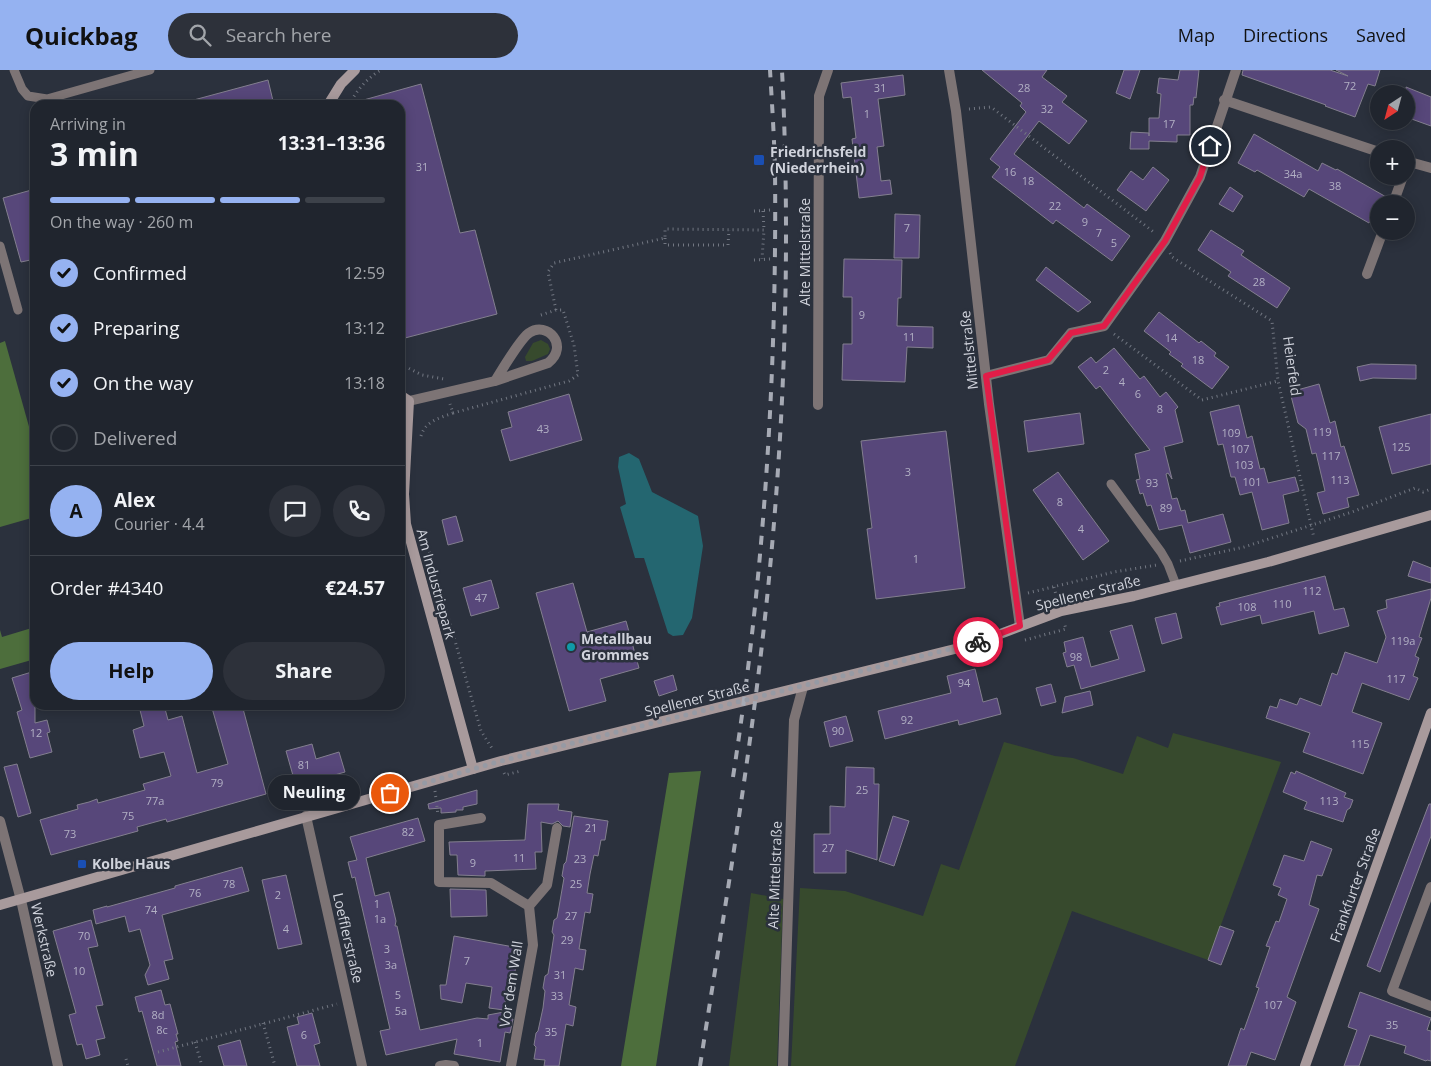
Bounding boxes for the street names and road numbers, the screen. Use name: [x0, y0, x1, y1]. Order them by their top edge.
street label: Alte Mittelstraße: [795, 198, 814, 306]
street label: Mittelstraße: [955, 310, 982, 390]
street label: Heierfeld: [1279, 335, 1306, 397]
street label: Am Industriepark: [413, 527, 460, 642]
street label: Spellener Straße: [1033, 570, 1143, 615]
street label: Spellener Straße: [642, 676, 752, 721]
street label: Alte Mittelstraße: [763, 820, 786, 929]
street label: Frankfurter Straße: [1325, 825, 1384, 945]
street label: Loefflerstraße: [329, 891, 368, 985]
street label: Werkstraße: [27, 901, 62, 979]
street label: Vor dem Wall: [494, 940, 527, 1028]

